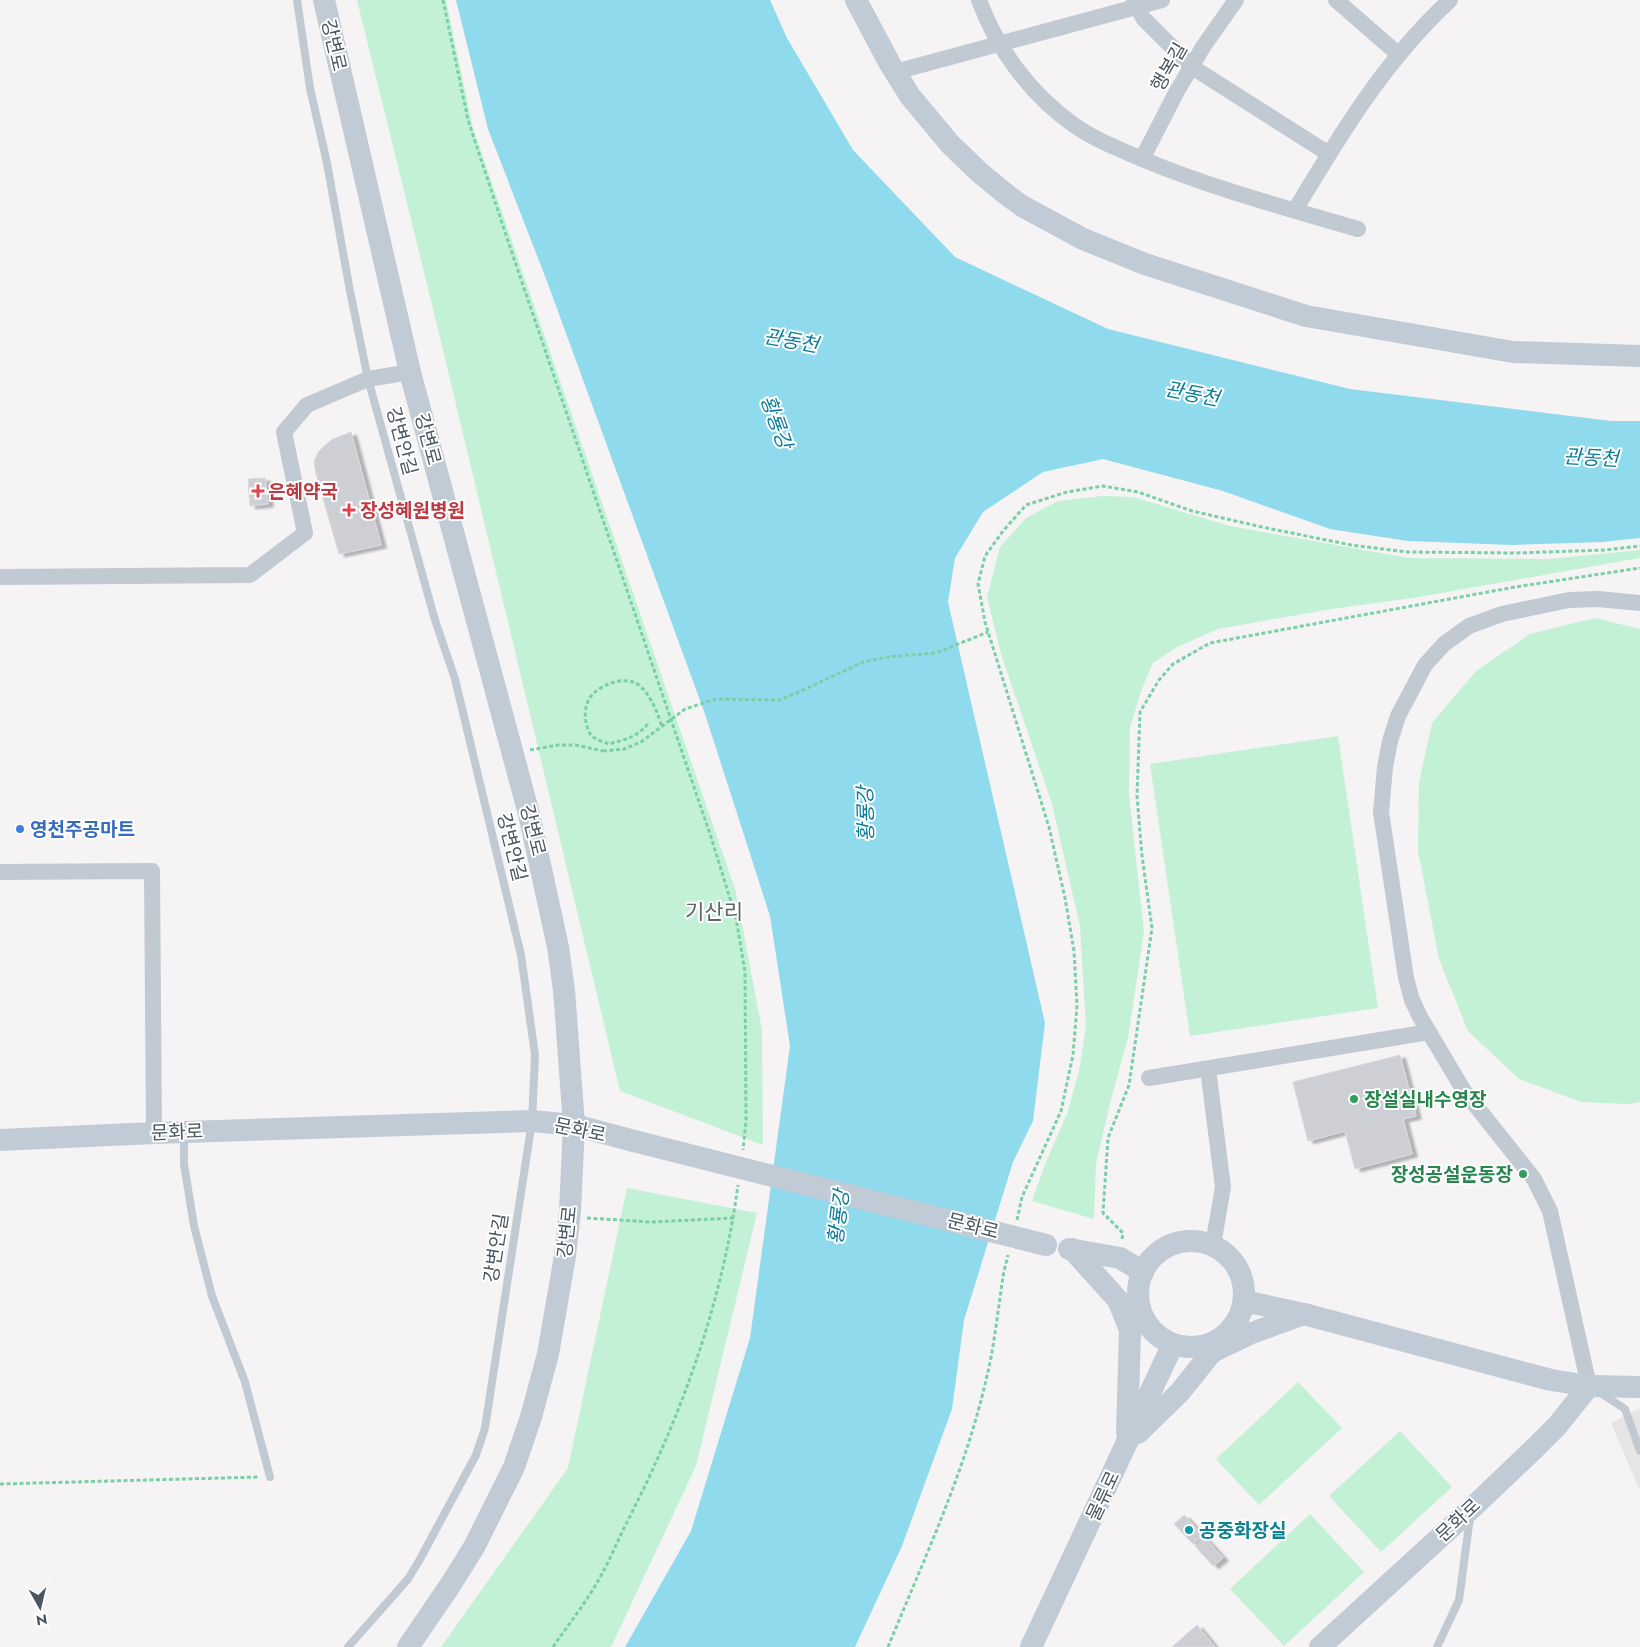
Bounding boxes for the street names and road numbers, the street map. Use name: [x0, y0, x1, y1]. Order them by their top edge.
street label: 강변로: [315, 16, 353, 74]
street label: 행복길: [1144, 38, 1194, 96]
street label: 강변안길: [380, 404, 424, 478]
street label: 강변로: [408, 410, 448, 468]
street label: 강변로: [514, 801, 552, 859]
street label: 강변안길: [490, 810, 534, 884]
street label: 문화로: [552, 1111, 608, 1149]
street label: 문화로: [150, 1118, 204, 1146]
street label: 강변로: [551, 1205, 583, 1259]
street label: 문화로: [944, 1207, 1002, 1245]
street label: 강변안길: [477, 1211, 515, 1285]
street label: 물류로: [1080, 1467, 1126, 1525]
street label: 문화로: [1430, 1492, 1486, 1548]

